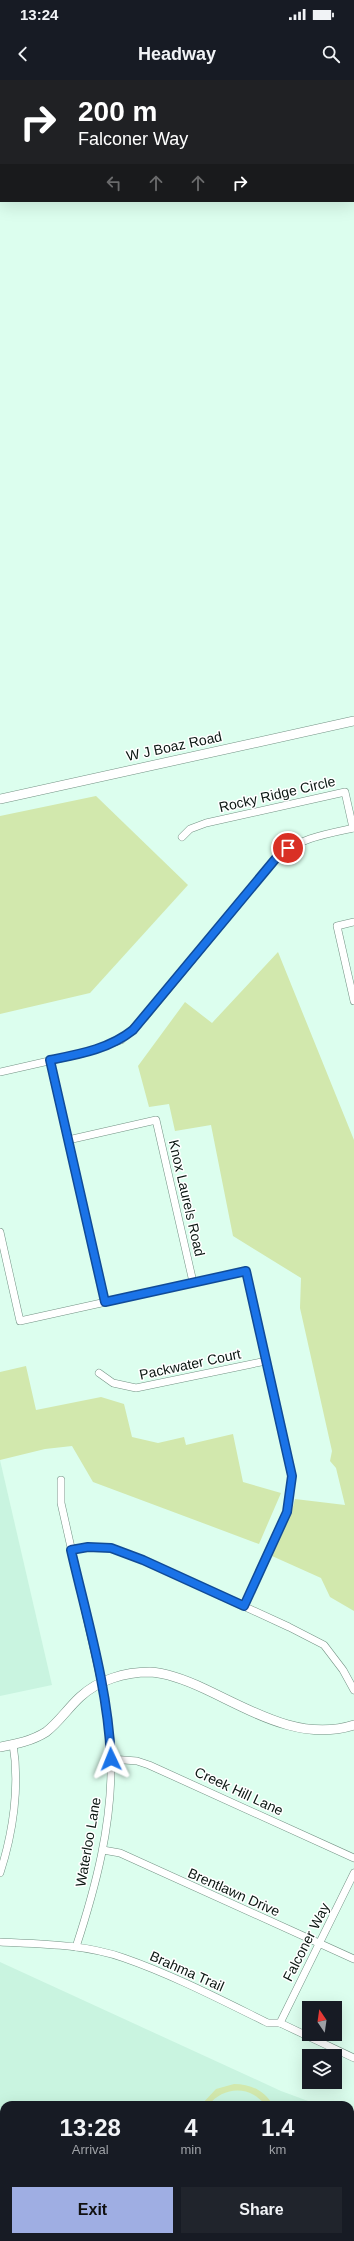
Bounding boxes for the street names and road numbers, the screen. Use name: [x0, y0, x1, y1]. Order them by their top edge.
street label: W J Boaz Road: [125, 728, 223, 764]
street label: Rocky Ridge Circle: [217, 773, 337, 815]
street label: Knox Laurels Road: [166, 1138, 208, 1258]
street label: Packwater Court: [138, 1345, 242, 1383]
street label: Creek Hill Lane: [192, 1764, 286, 1819]
street label: Waterloo Lane: [72, 1796, 104, 1888]
street label: Brentlawn Drive: [186, 1865, 283, 1919]
street label: Falconer Way: [279, 1900, 333, 1984]
street label: Brahma Trail: [147, 1948, 227, 1994]

